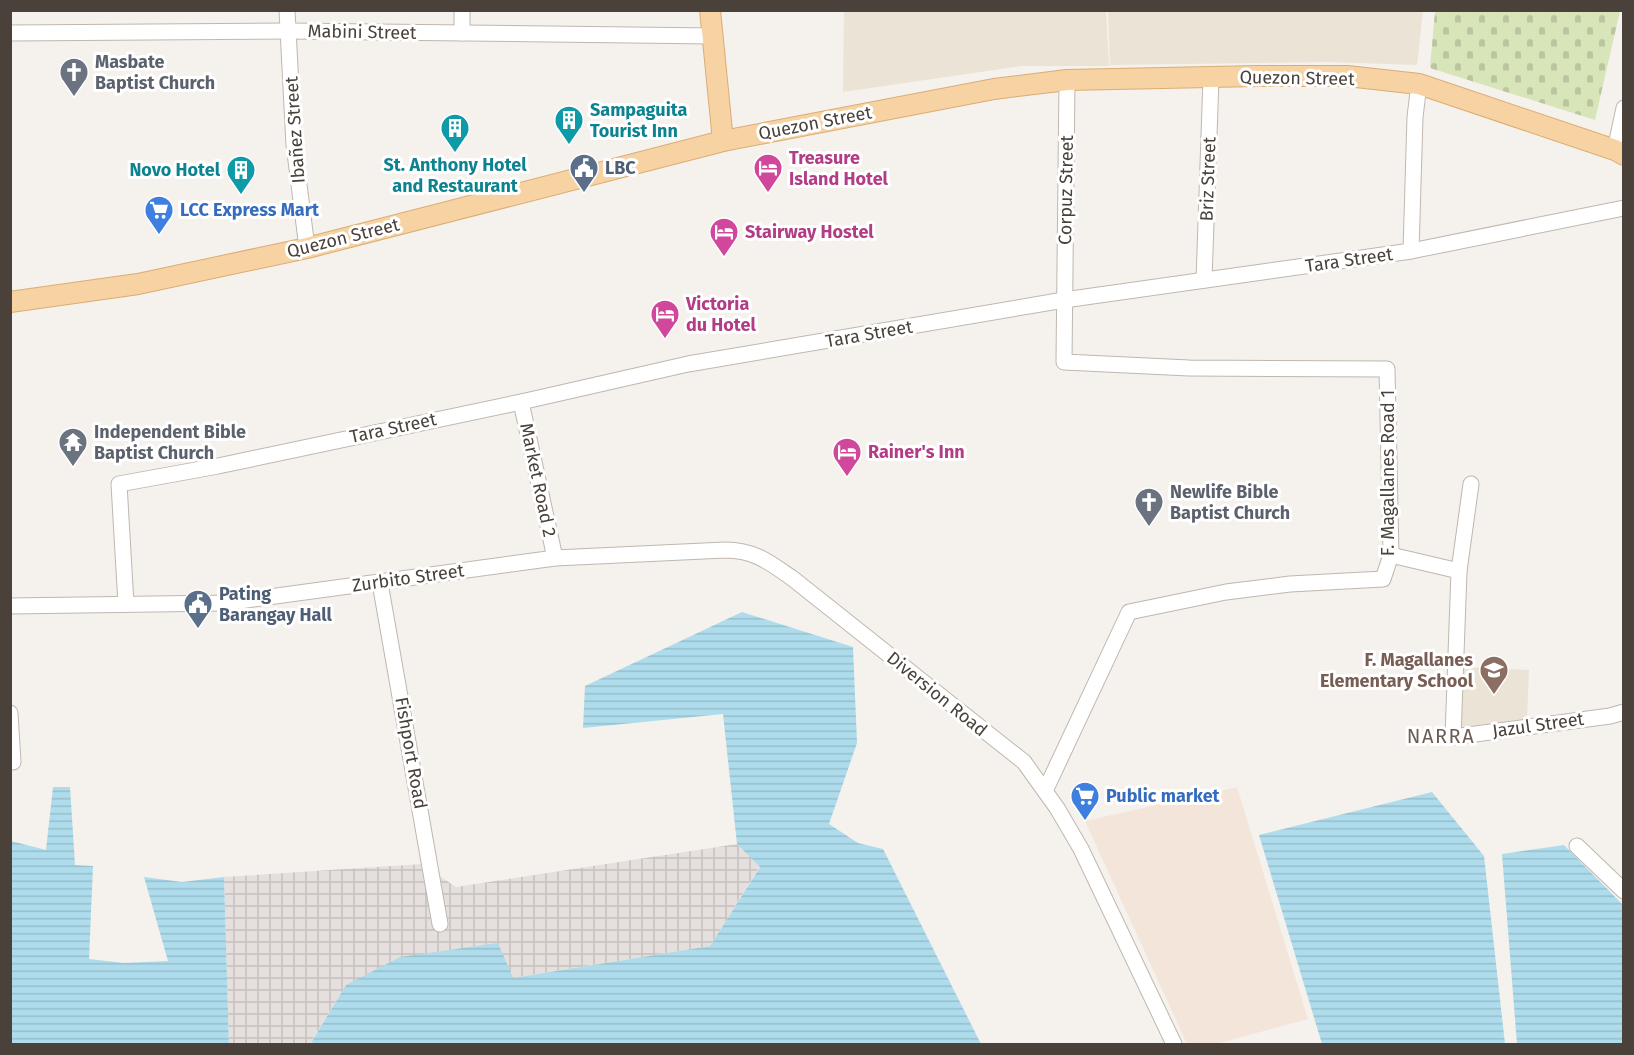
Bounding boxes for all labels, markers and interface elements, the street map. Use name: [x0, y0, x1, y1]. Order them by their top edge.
street label: Mabini Street: [307, 20, 417, 44]
place label: Masbate Baptist Church: [95, 51, 215, 94]
church icon: Masbate Baptist Church: [58, 56, 90, 98]
street label: Quezon Street: [1239, 66, 1355, 90]
street label: Ibañez Street: [280, 75, 310, 184]
place label: Sampaguita Tourist Inn: [590, 99, 687, 142]
street label: Quezon Street: [756, 101, 874, 145]
building icon: Sampaguita Tourist Inn: [553, 104, 585, 146]
building icon: St. Anthony Hotel and Restaurant: [439, 112, 471, 154]
street label: Corpuz Street: [1054, 134, 1078, 245]
street label: Briz Street: [1196, 136, 1220, 222]
place label: Treasure Island Hotel: [789, 147, 889, 190]
public building icon: LBC: [568, 152, 600, 194]
hotel icon: Treasure Island Hotel: [752, 152, 784, 194]
building icon: Novo Hotel: [225, 154, 257, 196]
place label: St. Anthony Hotel and Restaurant: [383, 154, 527, 197]
place label: LBC: [605, 157, 636, 179]
place label: Novo Hotel: [129, 159, 221, 181]
supermarket icon: LCC Express Mart: [143, 194, 175, 236]
place label: LCC Express Mart: [180, 199, 320, 221]
street label: Quezon Street: [285, 213, 402, 263]
hotel icon: Stairway Hostel: [708, 216, 740, 258]
place label: Stairway Hostel: [745, 221, 874, 243]
street label: Tara Street: [1304, 243, 1395, 277]
place label: Victoria du Hotel: [685, 293, 756, 336]
hotel icon: Victoria du Hotel: [649, 298, 681, 340]
street label: Tara Street: [824, 315, 915, 352]
street label: F. Magallanes Road 1: [1377, 390, 1399, 556]
street label: Tara Street: [348, 408, 439, 448]
place label: Independent Bible Baptist Church: [94, 421, 246, 464]
street label: Market Road 2: [515, 421, 561, 539]
temple icon: Independent Bible Baptist Church: [57, 426, 89, 468]
hotel icon: Rainer's Inn: [831, 436, 863, 478]
place label: Rainer's Inn: [868, 441, 965, 463]
place label: Newlife Bible Baptist Church: [1170, 481, 1290, 524]
church icon: Newlife Bible Baptist Church: [1133, 486, 1165, 528]
street label: Zurbito Street: [351, 559, 466, 597]
place label: Pating Barangay Hall: [219, 583, 333, 626]
public building icon: Pating Barangay Hall: [182, 588, 214, 630]
street label: Diversion Road: [882, 647, 992, 741]
place label: F. Magallanes Elementary School: [1320, 649, 1474, 692]
school or university icon: F. Magallanes Elementary School: [1478, 654, 1510, 696]
street label: Fishport Road: [390, 695, 432, 811]
street label: Jazul Street: [1491, 708, 1586, 742]
district label: NARRA: [1407, 724, 1475, 748]
supermarket icon: Public market: [1069, 780, 1101, 822]
place label: Public market: [1106, 785, 1221, 807]

